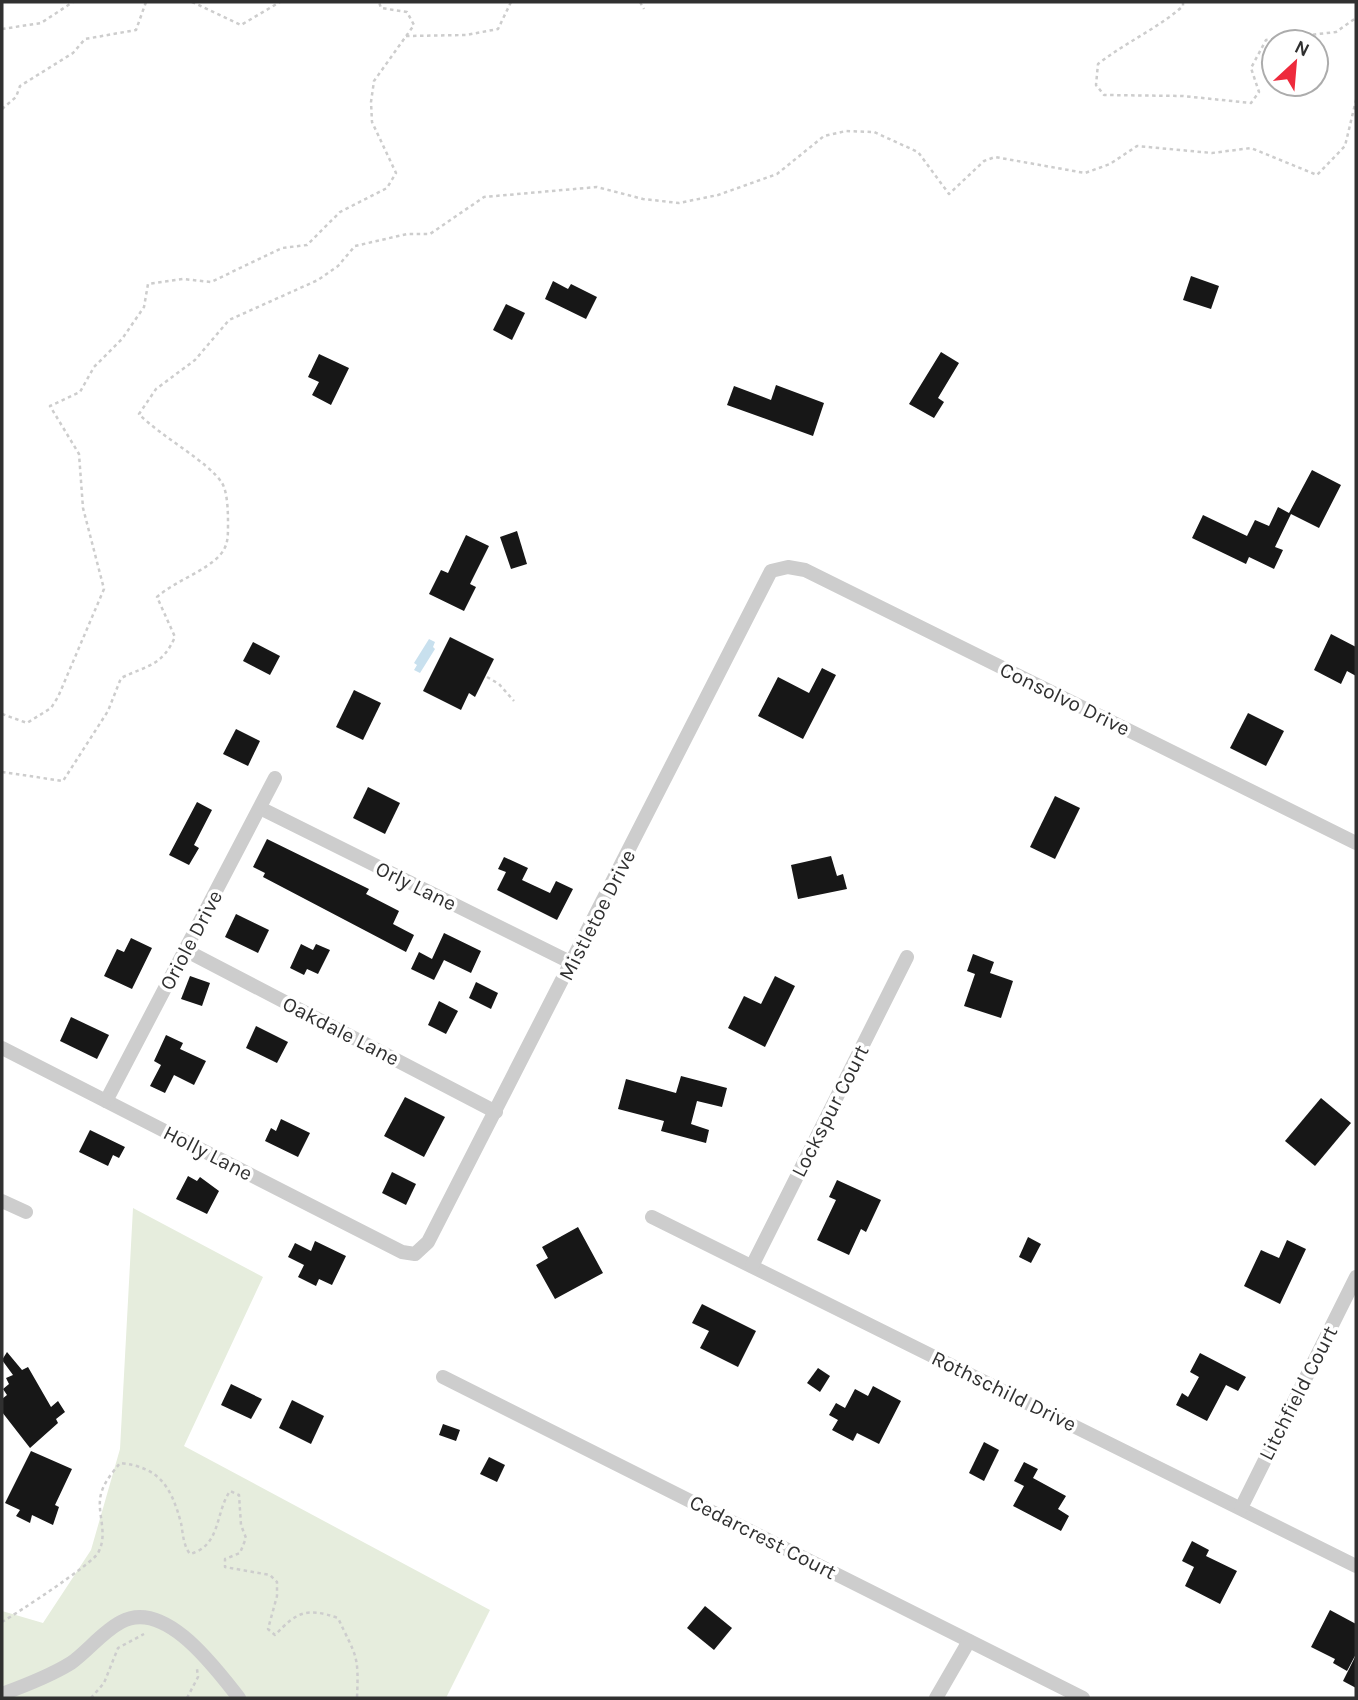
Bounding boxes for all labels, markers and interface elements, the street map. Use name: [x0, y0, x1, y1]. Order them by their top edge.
north arrow: [1260, 28, 1330, 98]
text: N: [1291, 36, 1313, 61]
street label: Consolvo Drive: [996, 657, 1134, 741]
street label: Mistletoe Drive: [554, 845, 640, 985]
street label: Orly Lane: [372, 856, 460, 916]
street label: Oriole Drive: [155, 886, 227, 994]
street label: Oakdale Lane: [279, 991, 403, 1071]
street label: Lockspur Court: [786, 1041, 874, 1181]
street label: Holly Lane: [159, 1120, 257, 1186]
street label: Litchfield Court: [1254, 1322, 1342, 1464]
street label: Rothschild Drive: [928, 1346, 1080, 1436]
street label: Cedarcrest Court: [686, 1490, 840, 1584]

